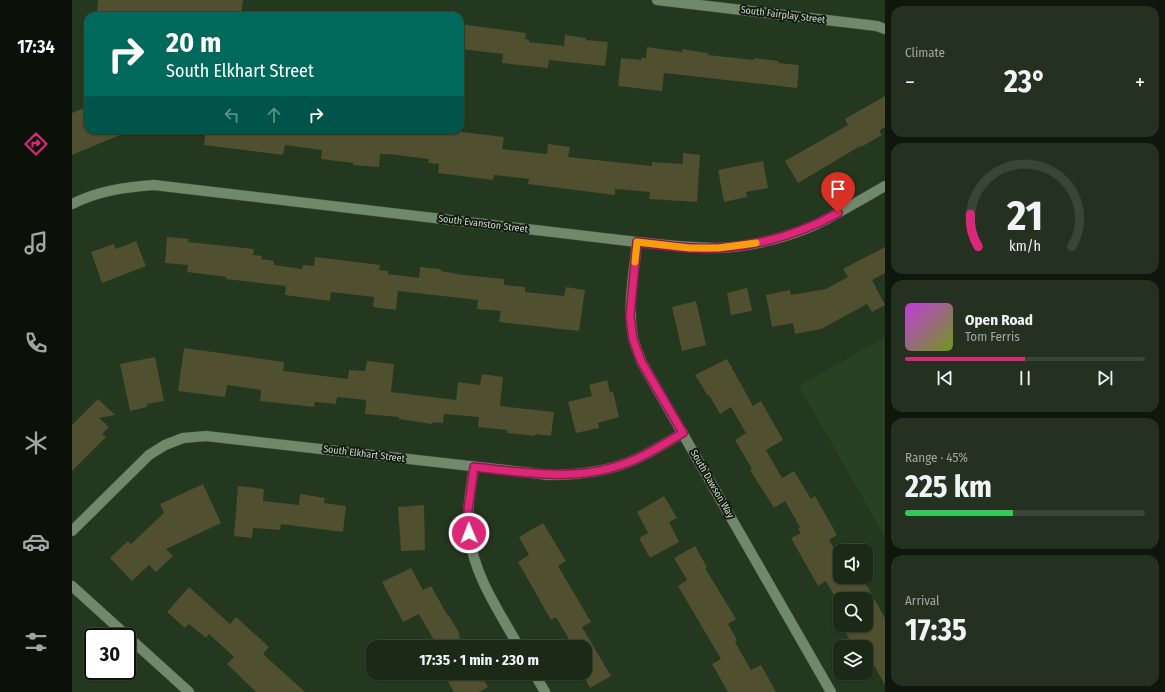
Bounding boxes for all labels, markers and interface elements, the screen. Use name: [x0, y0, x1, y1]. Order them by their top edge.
street label: South Fairplay Street: [740, 4, 827, 26]
text: 20 m: [166, 26, 221, 59]
icon: right: [100, 28, 152, 80]
text: 17:34: [17, 36, 55, 58]
text: Climate: [905, 45, 945, 60]
text: South Elkhart Street: [166, 60, 314, 82]
text: 23°: [1004, 64, 1046, 100]
text: −: [905, 69, 915, 96]
text: +: [1135, 69, 1145, 96]
icon: left: [221, 104, 243, 126]
icon: ahead: [263, 104, 285, 126]
icon: right: [305, 104, 327, 126]
icon: directions: [22, 130, 50, 158]
pin: [821, 172, 855, 213]
icon: arrive: [827, 178, 849, 200]
text: 21: [1006, 191, 1043, 241]
street label: South Evanston Street: [438, 213, 529, 236]
icon: music: [22, 229, 50, 257]
text: km/h: [1009, 237, 1041, 254]
text: Open Road: [965, 311, 1033, 329]
icon: phone: [22, 329, 50, 357]
text: Tom Ferris: [965, 329, 1020, 344]
icon: previous: [934, 367, 956, 389]
icon: pause: [1014, 367, 1036, 389]
icon: next: [1094, 367, 1116, 389]
icon: climate: [22, 429, 50, 457]
street label: South Elkhart Street: [323, 443, 406, 465]
street label: South Dawson Way: [688, 448, 737, 521]
text: Range · 45%: [905, 450, 968, 465]
text: 225 km: [905, 469, 992, 505]
position arrow: [448, 512, 490, 554]
icon: car: [22, 528, 50, 556]
map controls: [833, 544, 873, 680]
button: sound: [833, 544, 873, 584]
button: search: [833, 592, 873, 632]
text: Arrival: [905, 593, 939, 608]
text: 17:35: [905, 612, 967, 648]
icon: filters: [22, 628, 50, 656]
speed limit sign: 30: [84, 628, 136, 680]
button: layers: [833, 640, 873, 680]
text: 17:35 · 1 min · 230 m: [419, 651, 539, 669]

